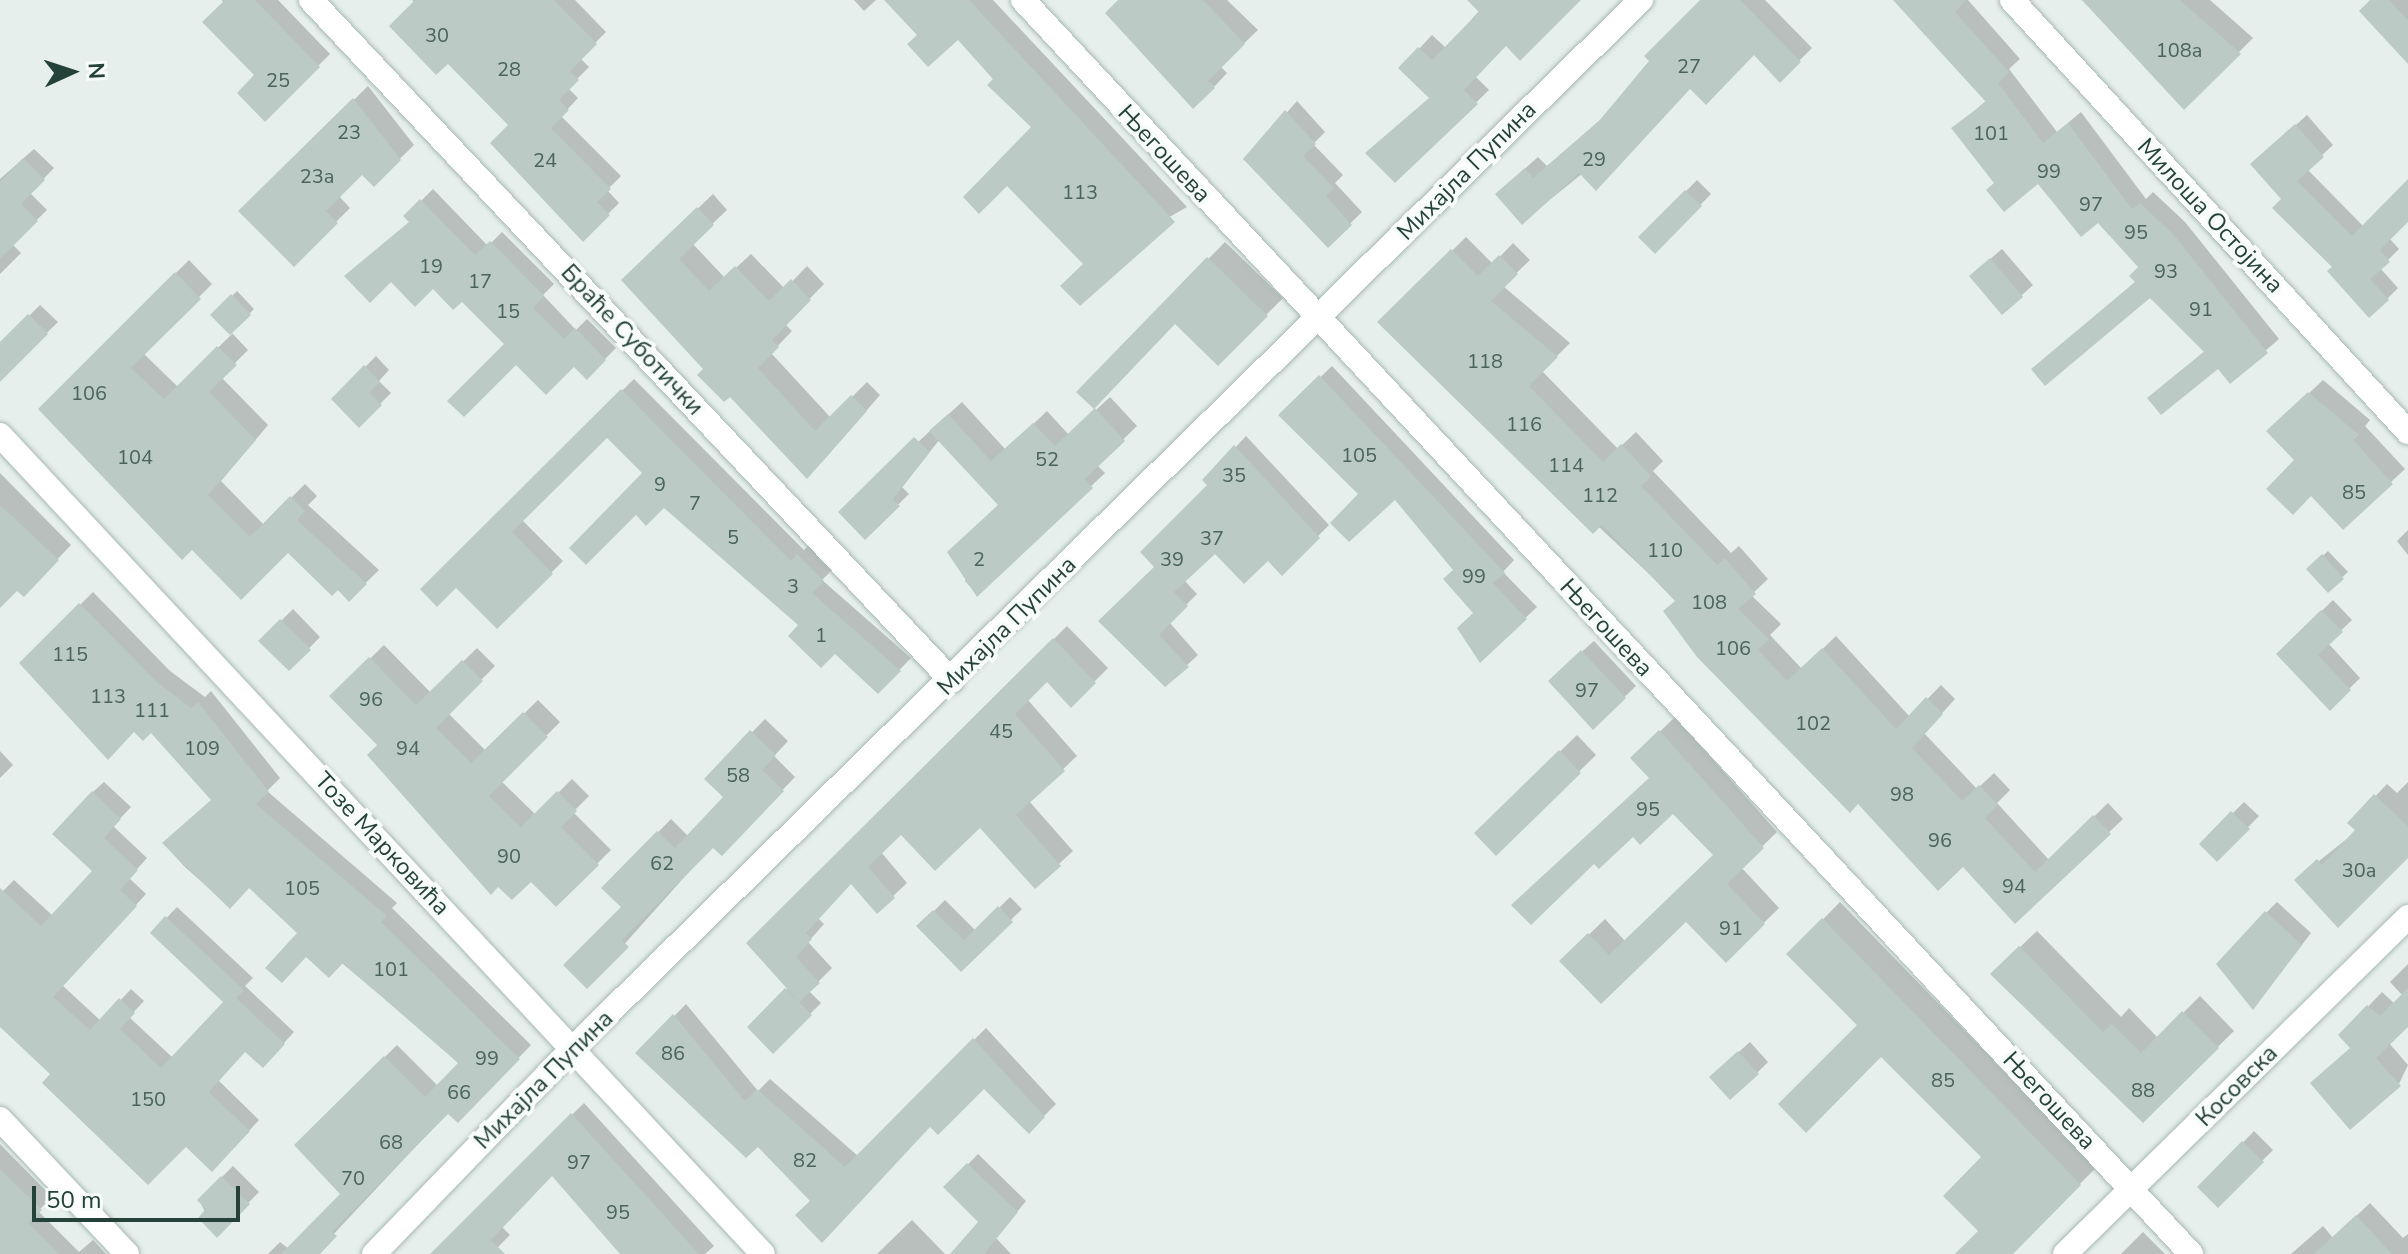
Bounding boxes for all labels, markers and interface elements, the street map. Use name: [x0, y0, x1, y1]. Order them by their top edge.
house number: 30: [425, 23, 449, 47]
north arrow: [32, 32, 112, 112]
house number: 108a: [2156, 38, 2202, 62]
house number: 27: [1677, 54, 1701, 78]
house number: 28: [497, 57, 521, 81]
text: N: [81, 62, 111, 80]
house number: 25: [266, 68, 290, 92]
street label: Михајла Пупина: [1392, 96, 1542, 246]
street label: Његошева: [1111, 99, 1217, 209]
house number: 23: [337, 120, 361, 144]
house number: 101: [1973, 121, 2009, 145]
street label: Милоша Остојина: [2131, 133, 2289, 299]
house number: 29: [1582, 147, 1606, 171]
house number: 24: [533, 148, 557, 172]
house number: 99: [2037, 159, 2061, 183]
house number: 23a: [300, 164, 334, 188]
house number: 113: [1062, 180, 1098, 204]
house number: 97: [2079, 192, 2103, 216]
house number: 95: [2124, 220, 2148, 244]
house number: 19: [419, 254, 443, 278]
street label: Браће Суботички: [555, 258, 709, 422]
house number: 93: [2154, 259, 2178, 283]
house number: 17: [468, 269, 492, 293]
house number: 91: [2189, 297, 2213, 321]
house number: 15: [496, 299, 520, 323]
house number: 118: [1467, 349, 1503, 373]
house number: 106: [71, 381, 107, 405]
house number: 116: [1506, 412, 1542, 436]
house number: 105: [1341, 443, 1377, 467]
house number: 104: [117, 445, 153, 469]
house number: 52: [1035, 447, 1059, 471]
house number: 114: [1548, 453, 1584, 477]
house number: 35: [1222, 463, 1246, 487]
house number: 9: [654, 472, 666, 496]
house number: 85: [2342, 480, 2366, 504]
house number: 112: [1582, 483, 1618, 507]
house number: 7: [689, 491, 701, 515]
house number: 5: [727, 525, 739, 549]
house number: 37: [1200, 526, 1224, 550]
house number: 110: [1647, 538, 1683, 562]
house number: 2: [973, 547, 985, 571]
house number: 39: [1160, 547, 1184, 571]
street label: Михајла Пупина: [932, 551, 1082, 701]
house number: 99: [1462, 564, 1486, 588]
street label: Његошева: [1553, 573, 1659, 683]
house number: 3: [787, 574, 799, 598]
house number: 108: [1691, 590, 1727, 614]
house number: 1: [815, 623, 827, 647]
house number: 106: [1715, 636, 1751, 660]
house number: 115: [52, 642, 88, 666]
house number: 97: [1575, 678, 1599, 702]
house number: 113: [90, 684, 126, 708]
house number: 96: [359, 687, 383, 711]
house number: 111: [134, 698, 170, 722]
house number: 102: [1795, 711, 1831, 735]
house number: 45: [989, 719, 1013, 743]
house number: 109: [184, 736, 220, 760]
house number: 94: [396, 736, 420, 760]
house number: 58: [726, 763, 750, 787]
street label: Тозе Марковића: [308, 766, 456, 922]
house number: 98: [1890, 782, 1914, 806]
house number: 95: [1636, 797, 1660, 821]
house number: 96: [1928, 828, 1952, 852]
house number: 90: [497, 844, 521, 868]
house number: 62: [650, 851, 674, 875]
house number: 30a: [2342, 858, 2376, 882]
house number: 94: [2002, 874, 2026, 898]
house number: 105: [284, 876, 320, 900]
house number: 91: [1719, 916, 1743, 940]
house number: 101: [373, 957, 409, 981]
street label: Михајла Пупина: [469, 1005, 619, 1155]
street label: Косовска: [2190, 1039, 2284, 1133]
house number: 86: [661, 1041, 685, 1065]
house number: 99: [475, 1046, 499, 1070]
street label: Његошева: [1996, 1046, 2102, 1156]
house number: 85: [1931, 1068, 1955, 1092]
house number: 88: [2131, 1078, 2155, 1102]
house number: 66: [447, 1080, 471, 1104]
house number: 150: [130, 1087, 166, 1111]
house number: 68: [379, 1130, 403, 1154]
house number: 82: [793, 1148, 817, 1172]
house number: 97: [567, 1150, 591, 1174]
house number: 70: [341, 1166, 365, 1190]
scale bar: [36, 1170, 244, 1220]
text: 50 m: [46, 1184, 102, 1216]
house number: 95: [606, 1200, 630, 1224]

